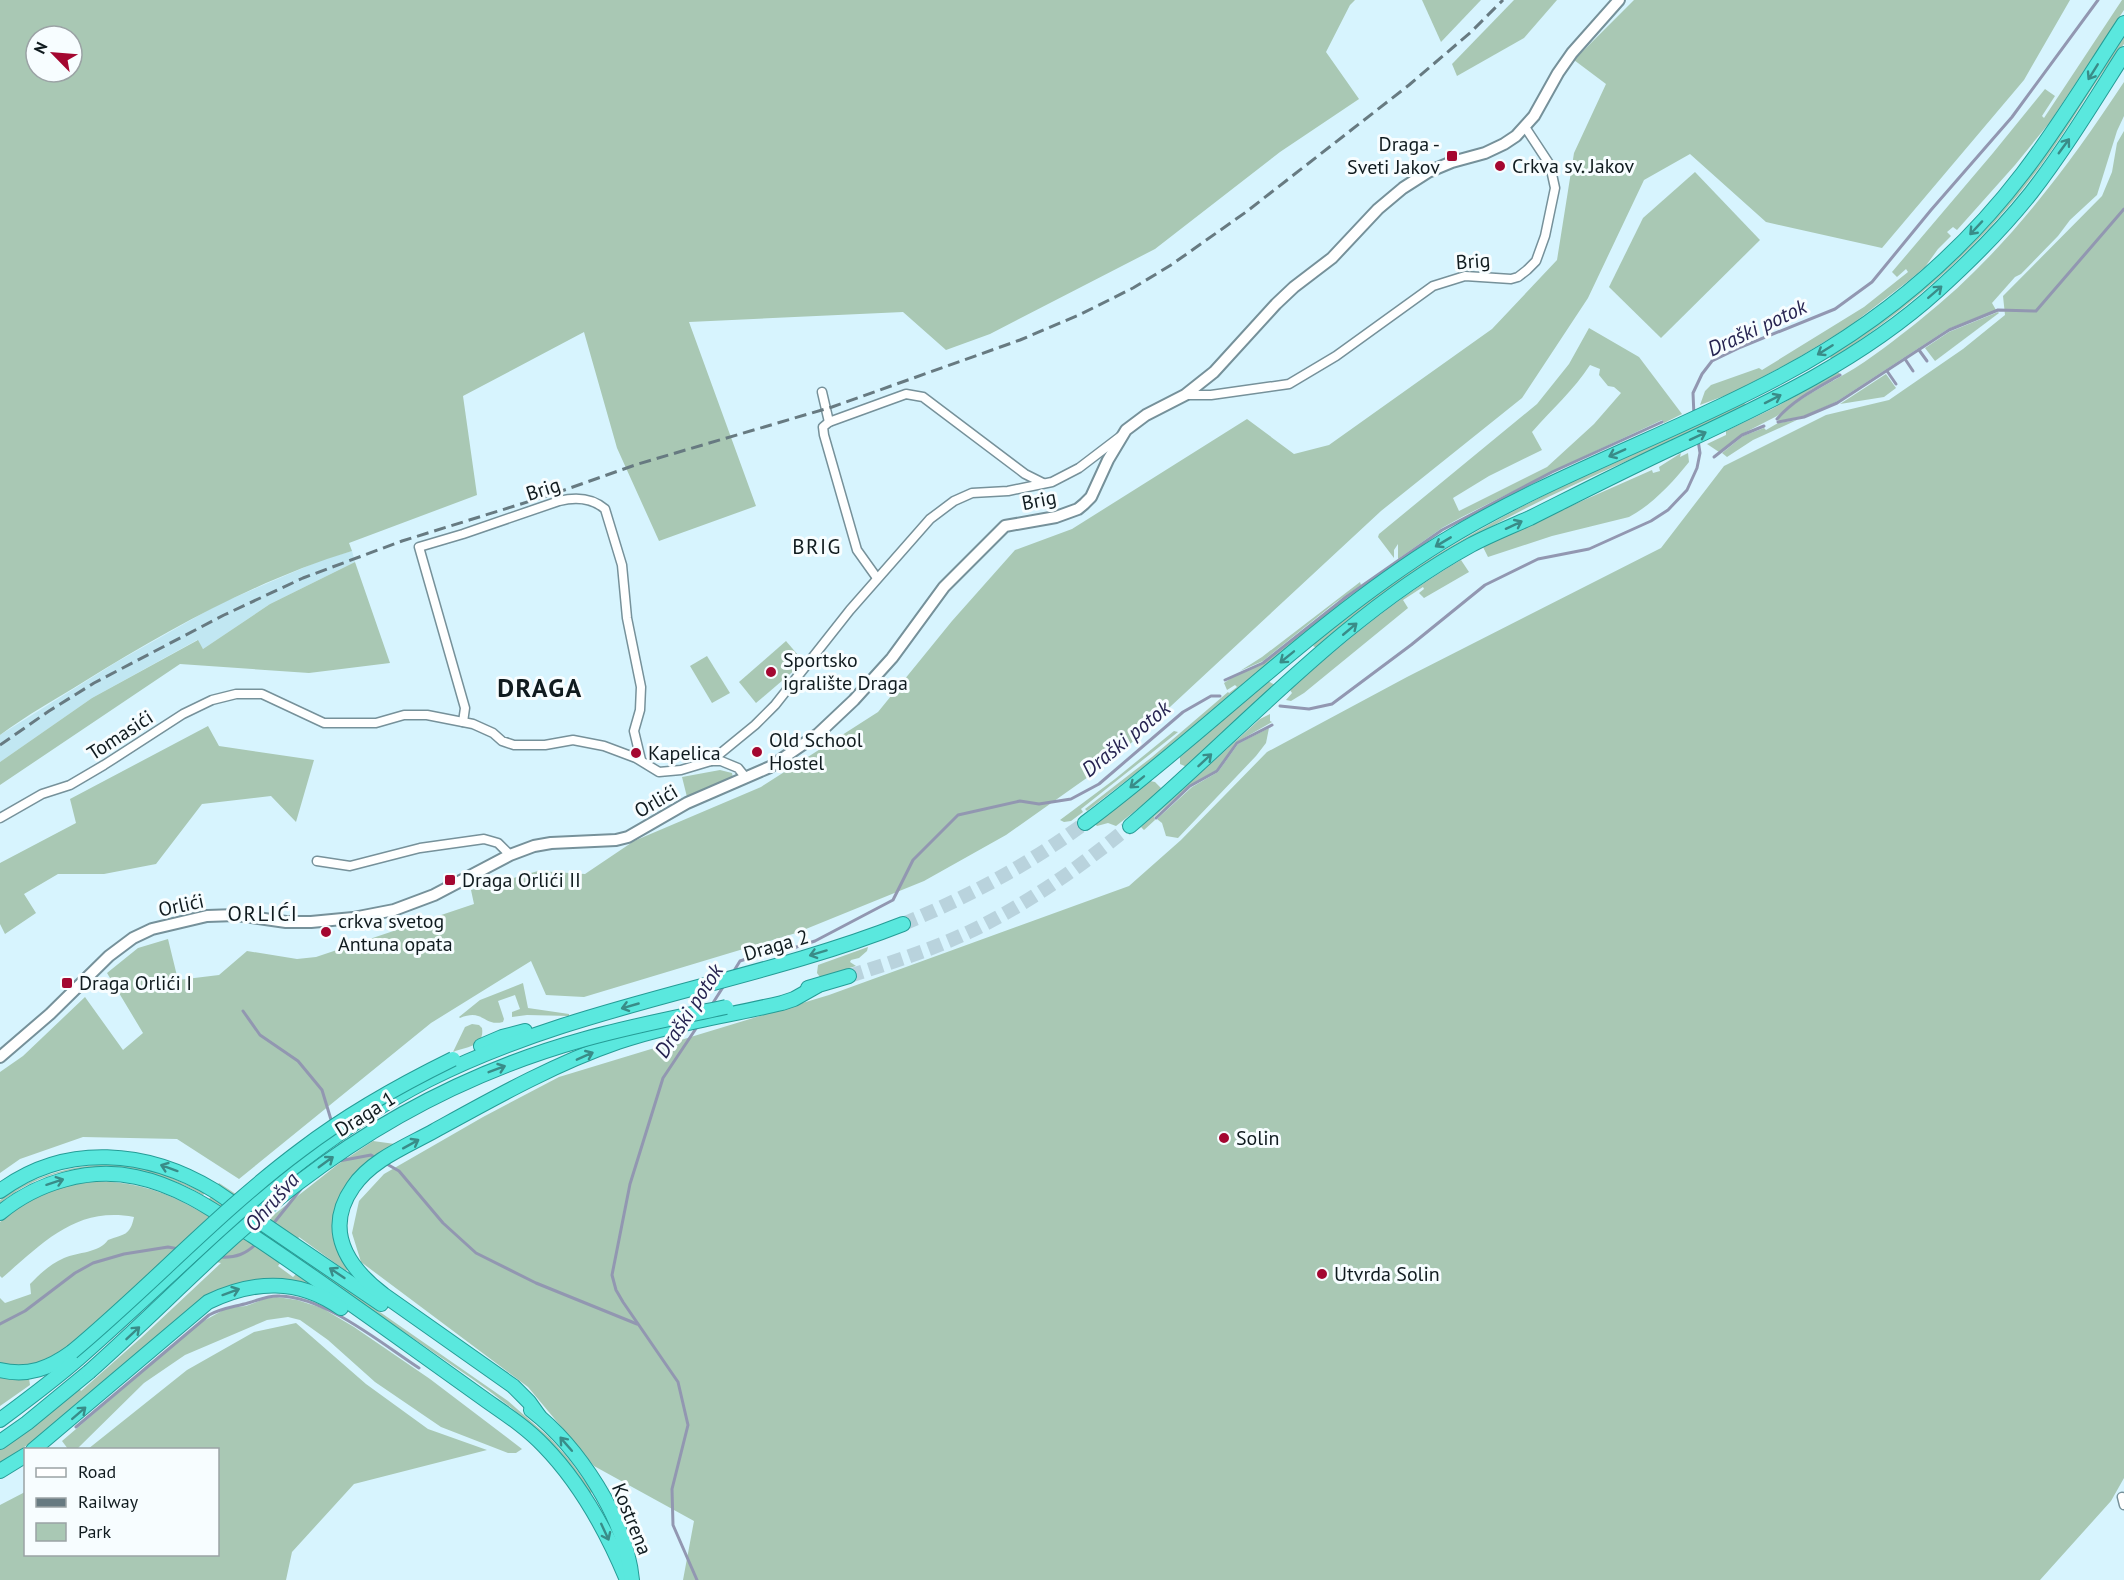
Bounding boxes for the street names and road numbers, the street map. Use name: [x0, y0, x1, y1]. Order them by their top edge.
street label: Brig: [1455, 247, 1491, 275]
street label: Brig: [523, 471, 563, 507]
street label: Brig: [1020, 484, 1058, 516]
street label: Tomasići: [82, 704, 158, 766]
street label: Orlići: [630, 778, 682, 824]
street label: Orlići: [156, 887, 206, 923]
street label: Draga 2: [740, 923, 812, 967]
street label: Draga 1: [330, 1085, 400, 1143]
street label: Kostrena: [606, 1479, 658, 1559]

